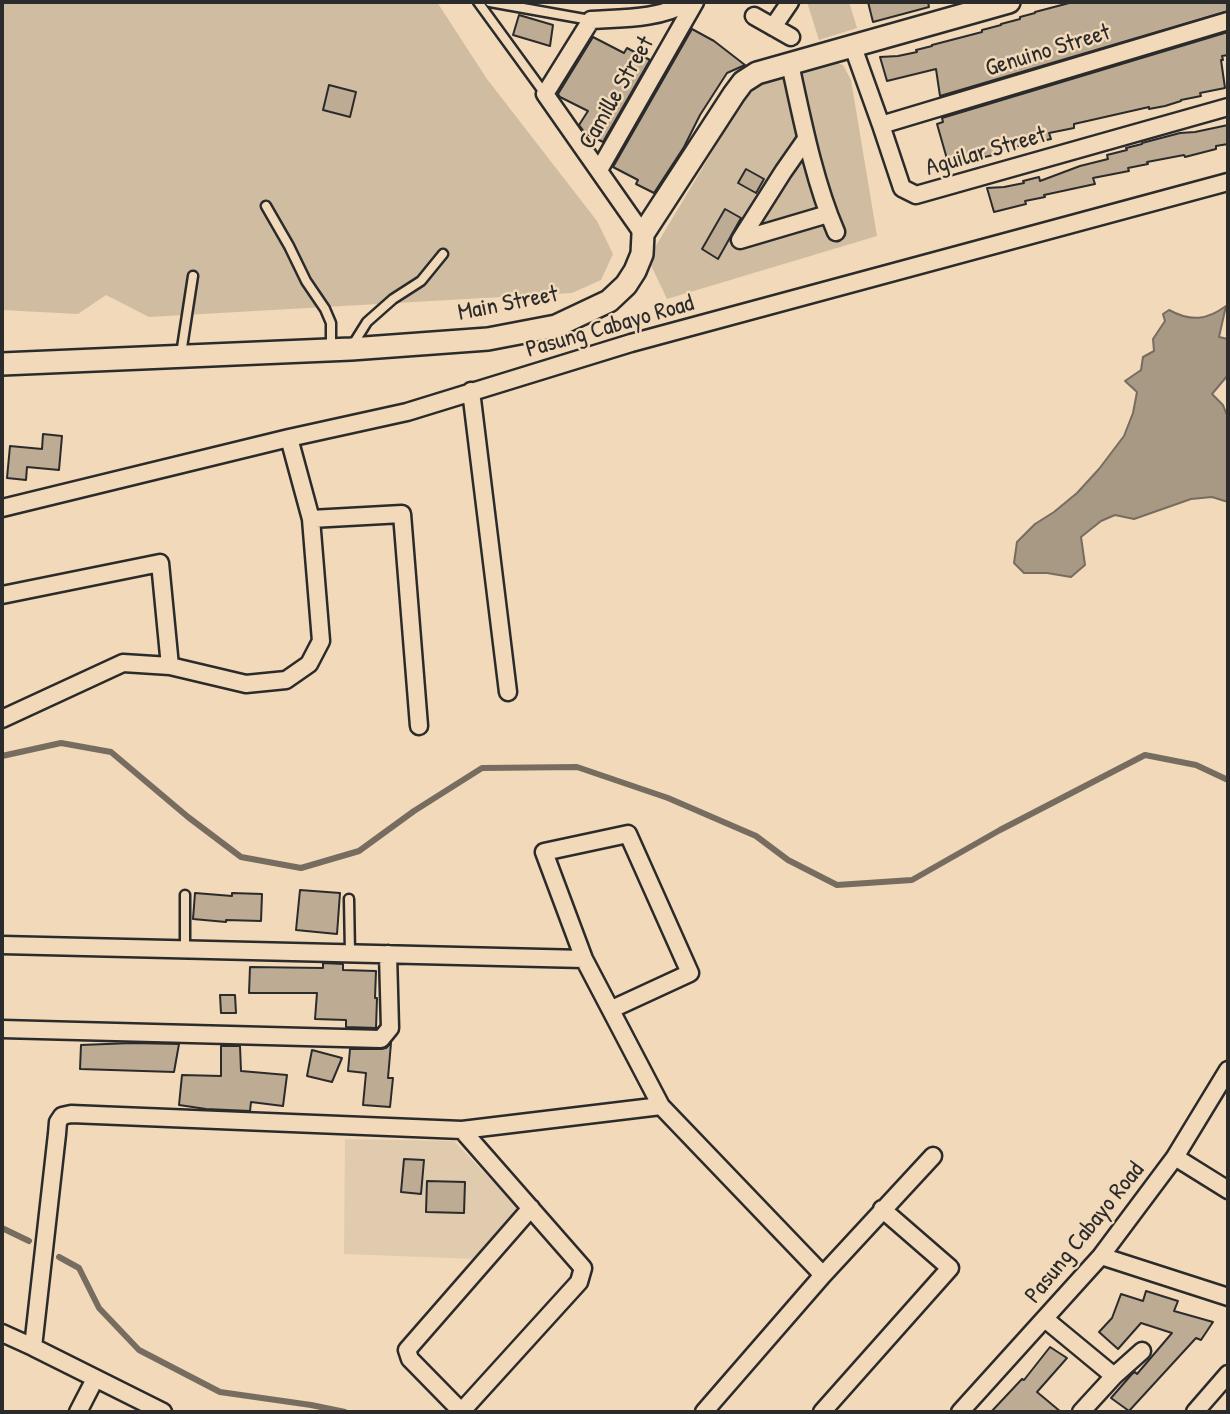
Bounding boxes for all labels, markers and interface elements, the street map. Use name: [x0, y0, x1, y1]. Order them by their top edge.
street label: Genuino Street: [982, 18, 1114, 84]
street label: Camille Street: [573, 31, 661, 155]
street label: Aguilar Street: [923, 121, 1049, 183]
street label: Main Street: [456, 280, 560, 328]
street label: Pasung Cabayo Road: [523, 289, 697, 365]
street label: Pasung Cabayo Road: [1019, 1157, 1151, 1309]

